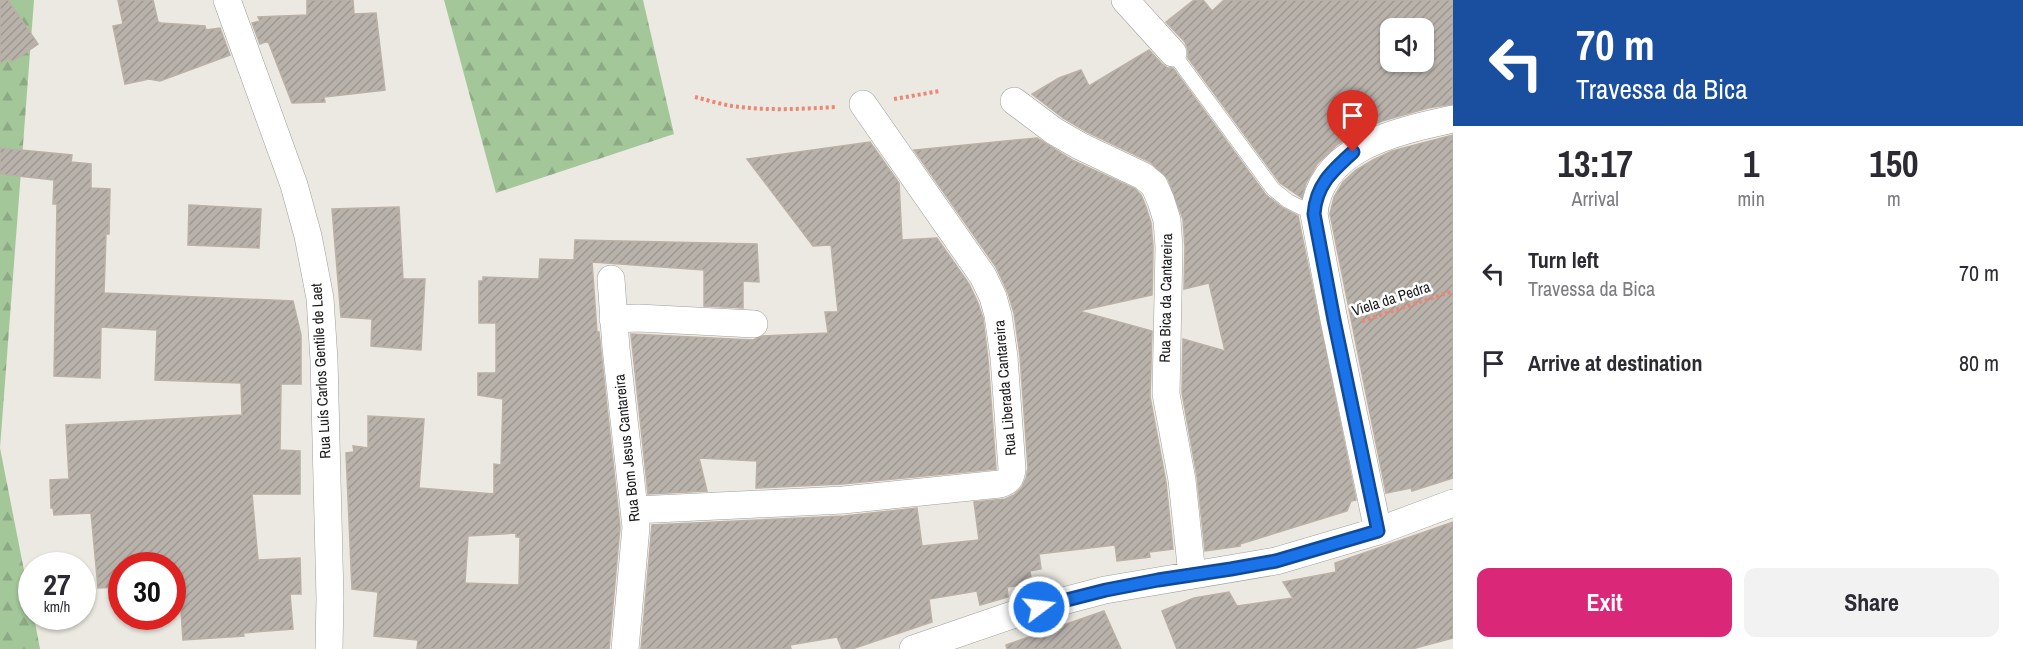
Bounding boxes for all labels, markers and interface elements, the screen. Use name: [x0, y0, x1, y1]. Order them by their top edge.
text: 70 m: [1576, 17, 1655, 73]
map controls: [1380, 18, 1434, 72]
button: sound: [1380, 18, 1434, 72]
icon: left: [1477, 24, 1555, 102]
text: Travessa da Bica: [1576, 71, 1747, 107]
pin: [1327, 90, 1378, 152]
icon: arrive: [1336, 99, 1369, 132]
text: 13:17: [1557, 140, 1633, 188]
text: 1: [1743, 140, 1759, 188]
text: 150: [1869, 140, 1919, 188]
text: Arrival: [1572, 185, 1619, 212]
text: min: [1737, 185, 1765, 212]
text: m: [1887, 185, 1901, 212]
street label: Rua Bica da Cantareira: [1154, 233, 1177, 363]
text: Turn left: [1528, 245, 1599, 275]
icon: left: [1477, 257, 1510, 290]
text: 70 m: [1959, 258, 1999, 288]
text: Travessa da Bica: [1528, 275, 1655, 302]
street label: Viela da Pedra: [1349, 276, 1433, 321]
street label: Rua Luís Carlos Gentile de Laet: [305, 282, 336, 459]
street label: Rua Liberada Cantareira: [988, 319, 1021, 457]
icon: arrive: [1477, 347, 1510, 380]
text: Arrive at destination: [1528, 348, 1702, 378]
text: 80 m: [1959, 348, 1999, 378]
street label: Rua Bom Jesus Cantareira: [608, 373, 645, 523]
speed limit sign: 30: [108, 552, 186, 630]
text: 27: [43, 564, 71, 604]
button: Exit: [1477, 568, 1732, 637]
button: Share: [1744, 568, 1999, 637]
position arrow: [1007, 575, 1071, 639]
text: km/h: [44, 596, 70, 617]

